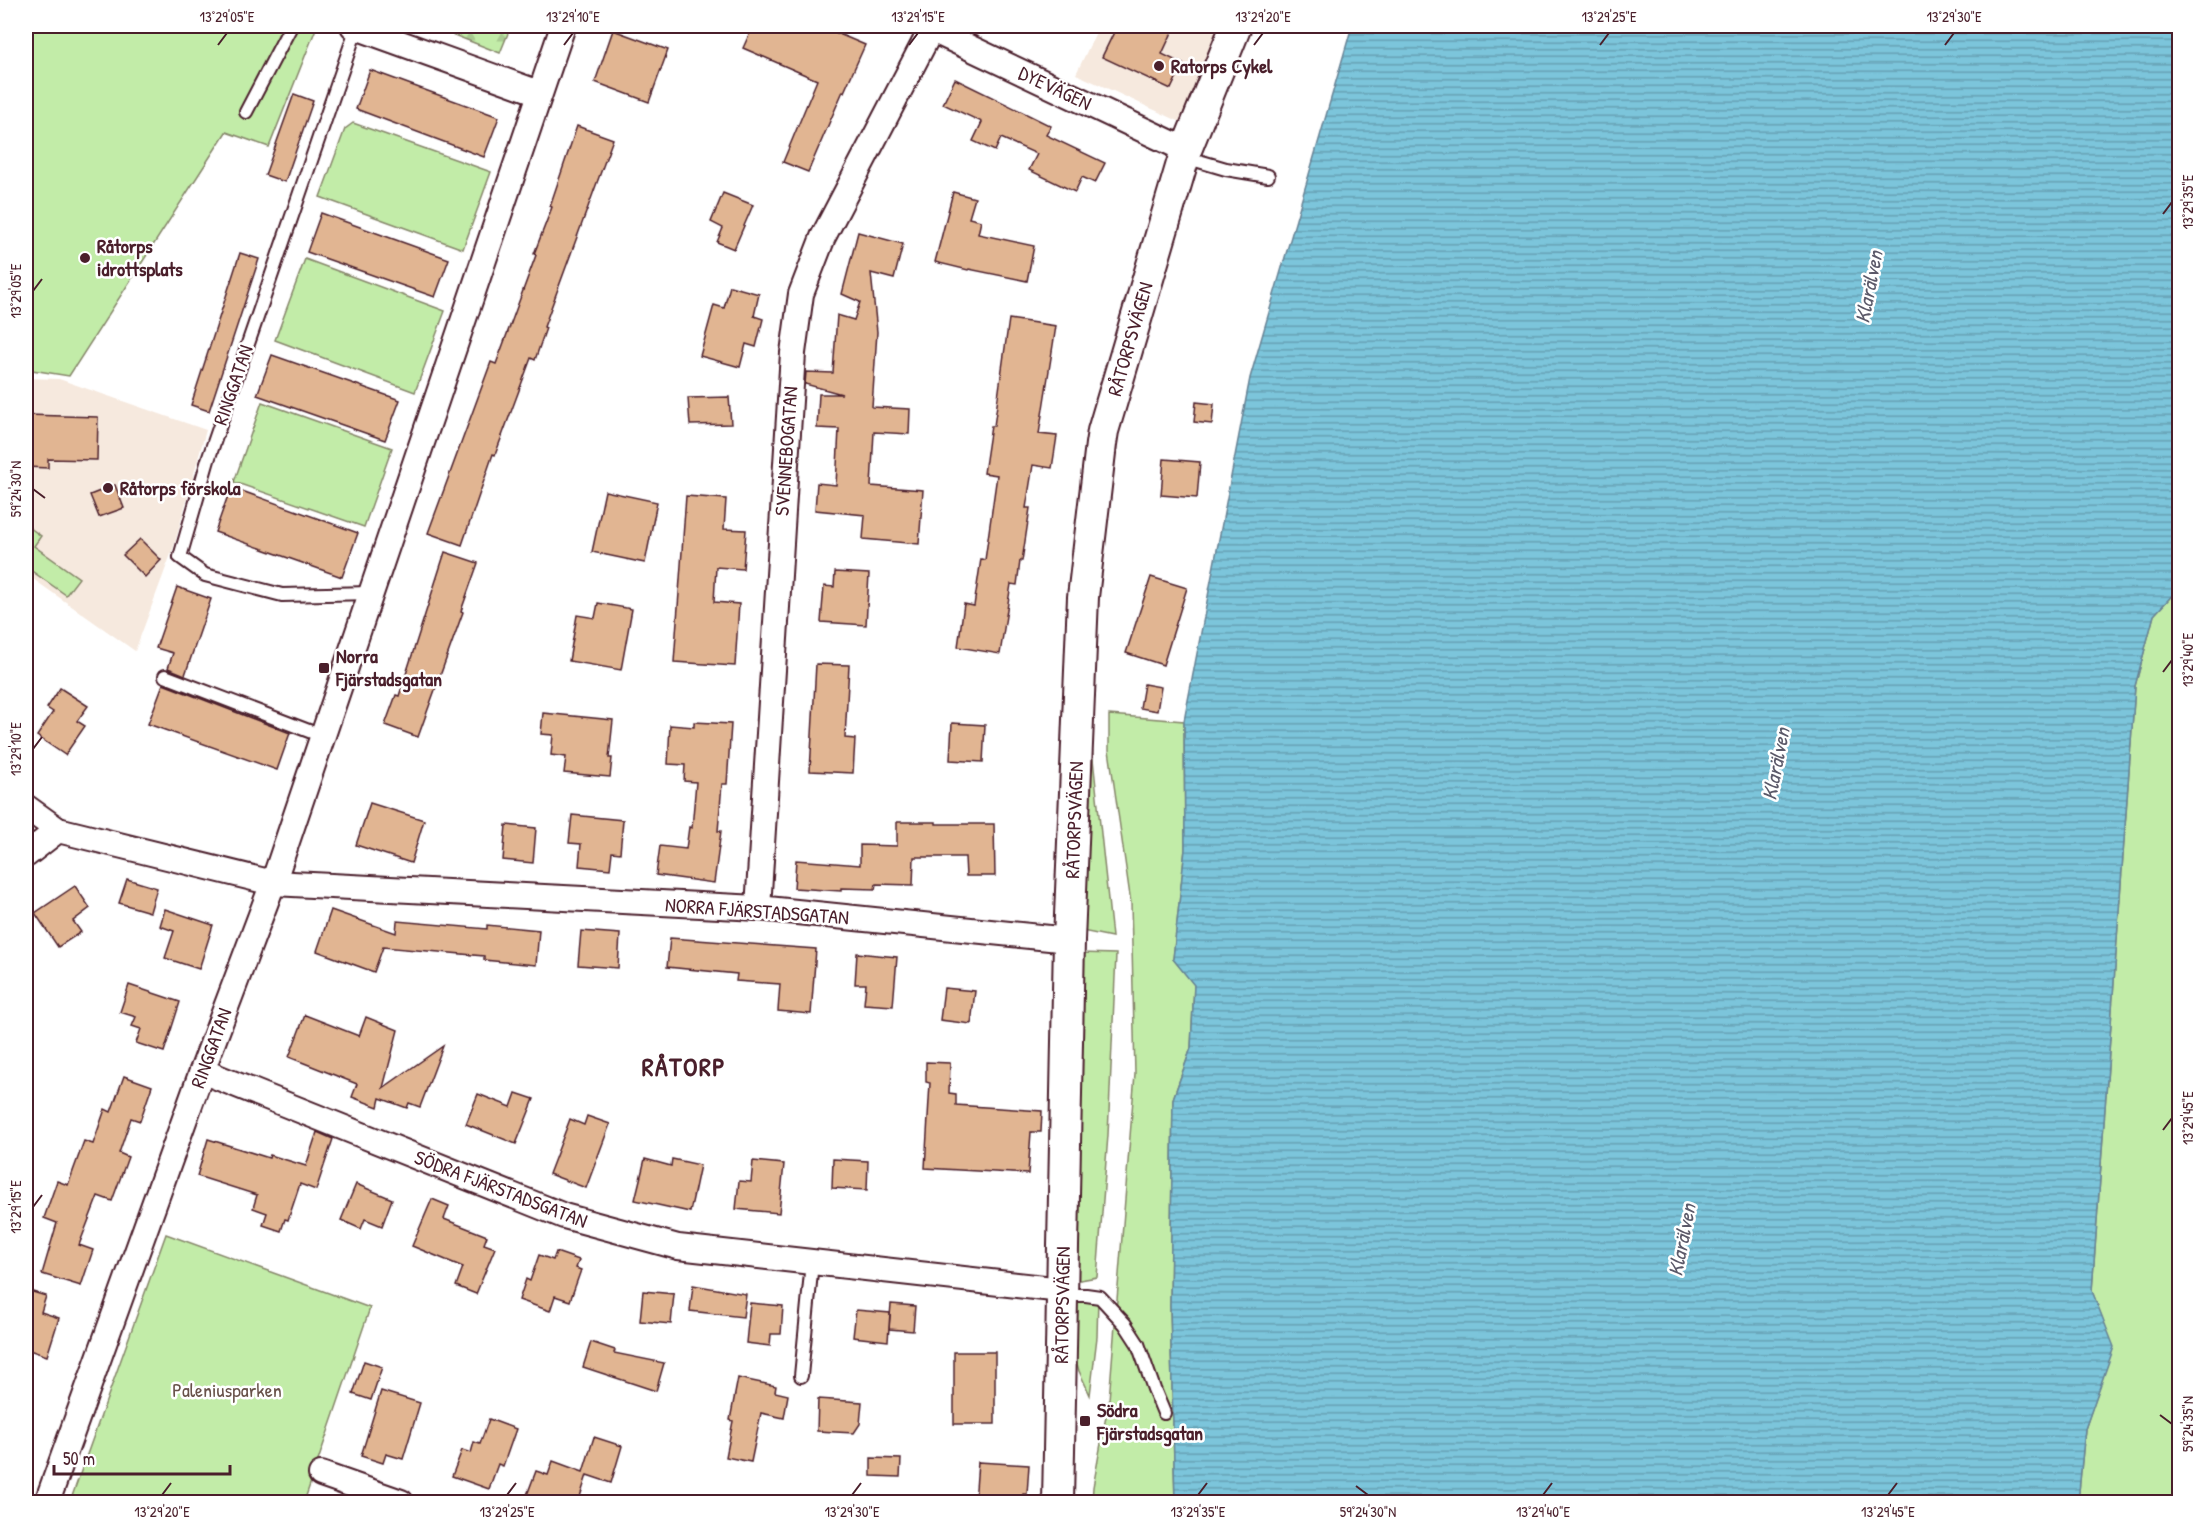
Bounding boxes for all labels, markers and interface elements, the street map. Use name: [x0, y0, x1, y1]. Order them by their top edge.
text: 13°29'05"E: [200, 6, 255, 27]
text: 13°29'10"E: [546, 6, 600, 27]
text: 13°29'15"E: [891, 6, 945, 27]
text: 13°29'20"E: [1235, 6, 1291, 27]
text: 13°29'25"E: [1581, 6, 1637, 27]
text: 13°29'30"E: [1926, 6, 1982, 27]
place label: Ratorps Cykel: [1171, 52, 1273, 80]
street label: DYEVÄGEN: [1014, 59, 1096, 116]
marker: Ratorps Cykel: [1152, 59, 1166, 73]
text: 13°29'35"E: [2177, 174, 2198, 229]
place label: Råtorps idrottsplats: [97, 232, 183, 283]
water label: Klarälven: [1847, 247, 1890, 325]
marker: Råtorps idrottsplats: [78, 251, 92, 265]
text: 13°29'05"E: [5, 263, 26, 318]
street label: RÅTORPSVÄGEN: [1100, 279, 1159, 399]
street label: RINGGATAN: [206, 341, 259, 429]
street label: SVENNEBOGATAN: [768, 385, 803, 517]
text: 59°24'30"N: [5, 461, 26, 517]
place label: Råtorps förskola: [120, 474, 241, 502]
marker: Råtorps förskola: [101, 481, 115, 495]
text: 13°29'40"E: [2177, 633, 2198, 687]
place label: Norra Fjärstadsgatan: [335, 642, 442, 693]
marker: Norra Fjärstadsgatan: [317, 661, 331, 675]
text: 13°29'10"E: [5, 722, 26, 776]
water label: Klarälven: [1754, 724, 1797, 802]
street label: RÅTORPSVÄGEN: [1058, 761, 1089, 879]
street label: NORRA FJÄRSTADSGATAN: [664, 891, 850, 930]
street label: RINGGATAN: [184, 1004, 237, 1092]
district label: RÅTORP: [642, 1049, 726, 1084]
text: 13°29'45"E: [2177, 1091, 2198, 1145]
street label: SÖDRA FJÄRSTADSGATAN: [411, 1143, 591, 1234]
text: 13°29'15"E: [5, 1180, 26, 1234]
water label: Klarälven: [1660, 1200, 1703, 1278]
street label: RÅTORPSVÄGEN: [1047, 1246, 1076, 1364]
park label: Paleniusparken: [172, 1376, 282, 1403]
place label: Södra Fjärstadsgatan: [1096, 1396, 1203, 1447]
text: 59°24'35"N: [2177, 1396, 2198, 1452]
marker: Södra Fjärstadsgatan: [1078, 1414, 1092, 1428]
scale bar: [54, 1438, 230, 1476]
text: 50 m: [63, 1446, 95, 1471]
text: 13°29'20"E: [134, 1501, 190, 1522]
text: 13°29'25"E: [479, 1501, 535, 1522]
text: 13°29'30"E: [824, 1501, 880, 1522]
text: 13°29'35"E: [1171, 1501, 1226, 1522]
text: 59°24'30"N: [1340, 1501, 1396, 1522]
text: 13°29'40"E: [1516, 1501, 1570, 1522]
text: 13°29'45"E: [1861, 1501, 1915, 1522]

